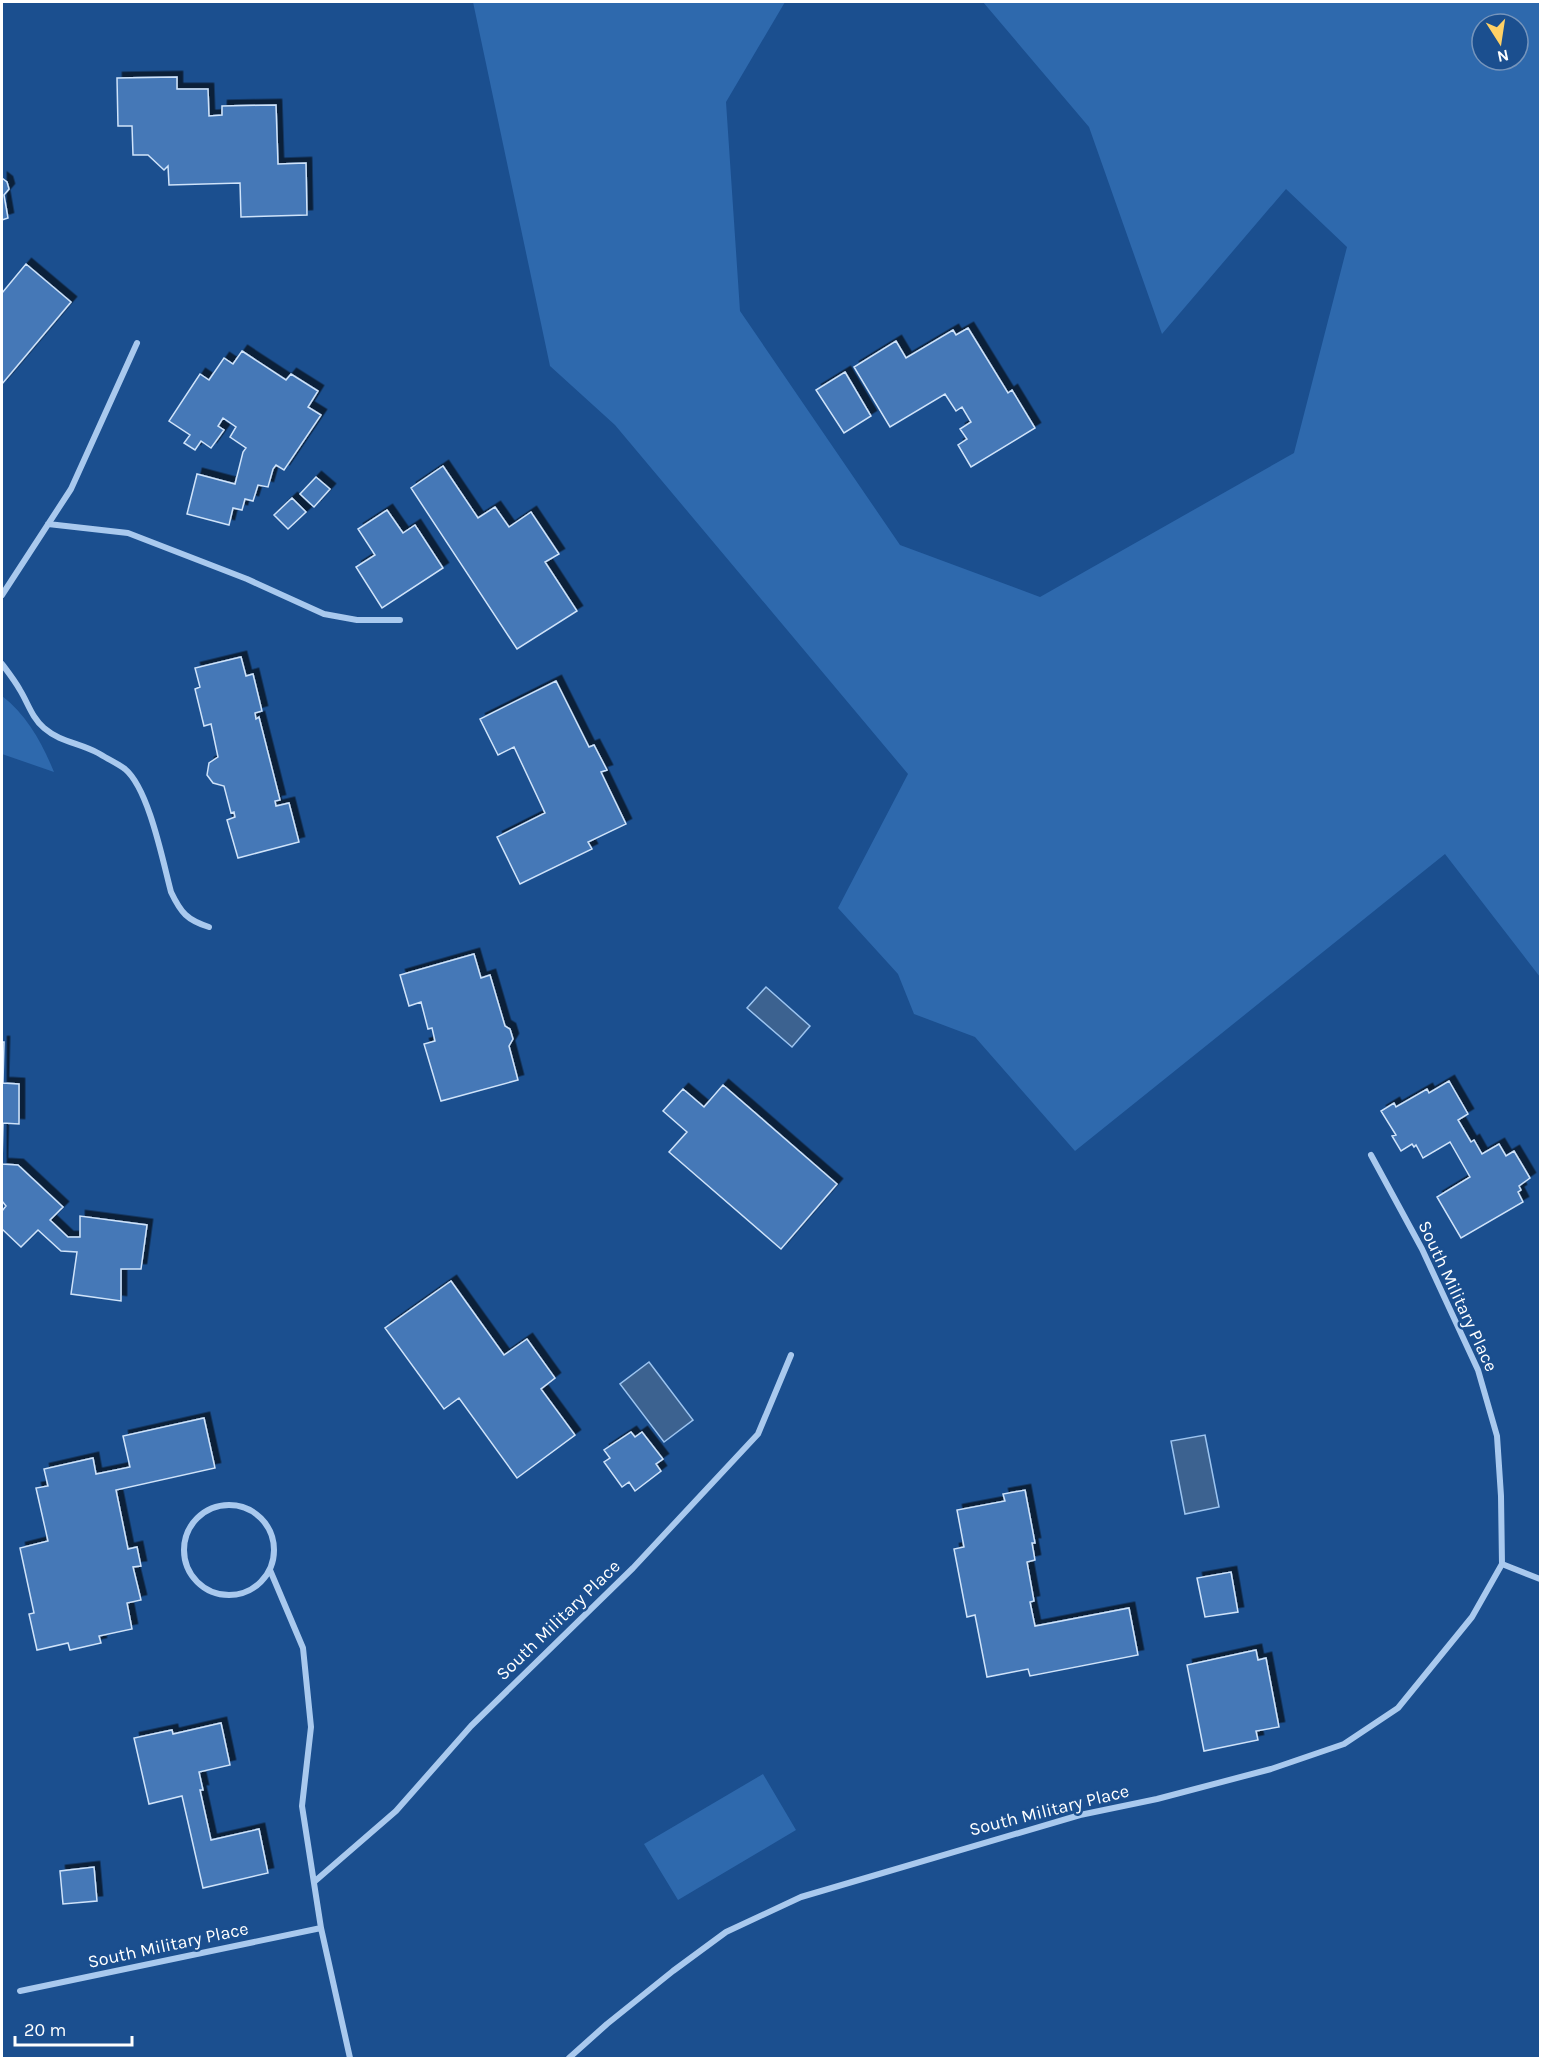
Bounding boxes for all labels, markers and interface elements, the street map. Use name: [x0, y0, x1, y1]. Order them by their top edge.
north arrow: [1470, 12, 1530, 72]
text: N: [1495, 46, 1511, 67]
street label: South Military Place: [1413, 1217, 1503, 1375]
street label: South Military Place: [491, 1555, 625, 1685]
street label: South Military Place: [967, 1780, 1131, 1840]
street label: South Military Place: [86, 1917, 250, 1973]
scale bar: [15, 2009, 132, 2047]
text: 20 m: [24, 2019, 66, 2041]

